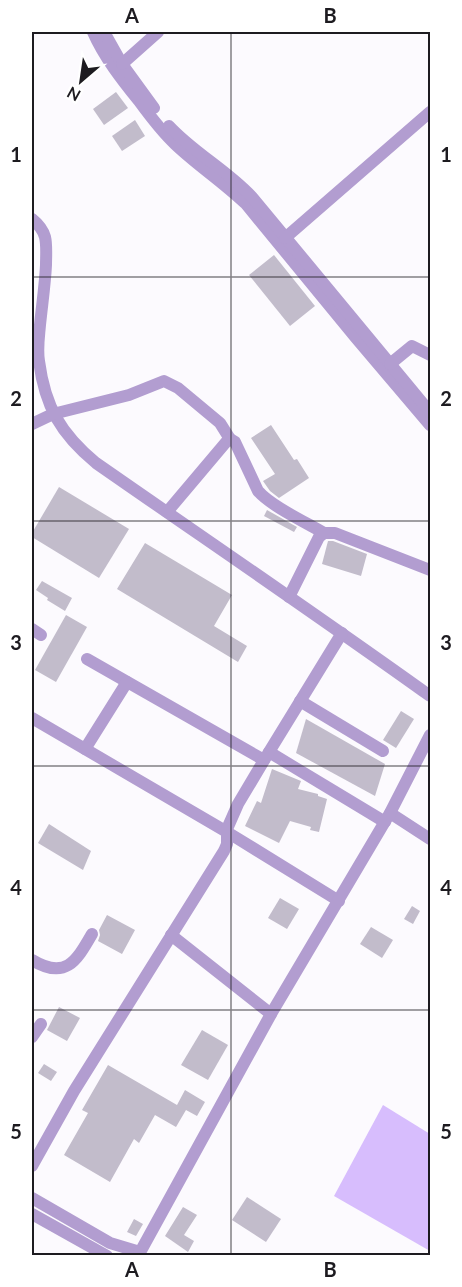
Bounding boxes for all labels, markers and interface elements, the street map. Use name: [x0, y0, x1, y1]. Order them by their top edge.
text: A: [124, 3, 139, 27]
text: B: [323, 3, 337, 27]
north arrow: [51, 51, 111, 111]
text: N: [63, 83, 83, 106]
text: 1: [10, 142, 22, 166]
text: 1: [440, 142, 452, 166]
text: 2: [10, 386, 22, 410]
text: 2: [440, 386, 452, 410]
text: 3: [10, 630, 22, 654]
text: 3: [440, 630, 452, 654]
text: 4: [10, 875, 22, 899]
text: 4: [440, 875, 452, 899]
text: 5: [10, 1119, 22, 1143]
text: 5: [440, 1119, 452, 1143]
text: A: [124, 1257, 139, 1281]
text: B: [323, 1257, 337, 1281]

